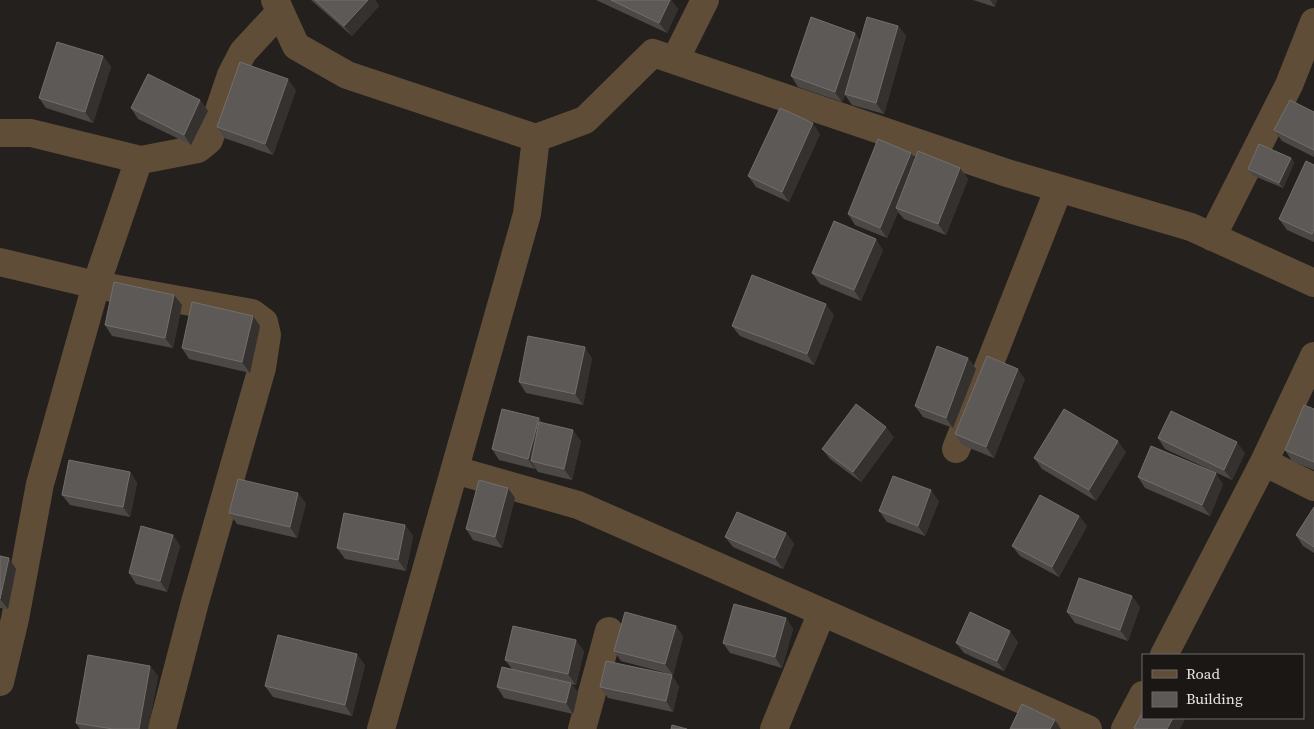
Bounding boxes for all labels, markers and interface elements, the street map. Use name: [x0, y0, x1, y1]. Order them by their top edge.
legend: [1142, 654, 1304, 719]
text: Road: [1186, 663, 1220, 684]
text: Building: [1186, 688, 1243, 709]

